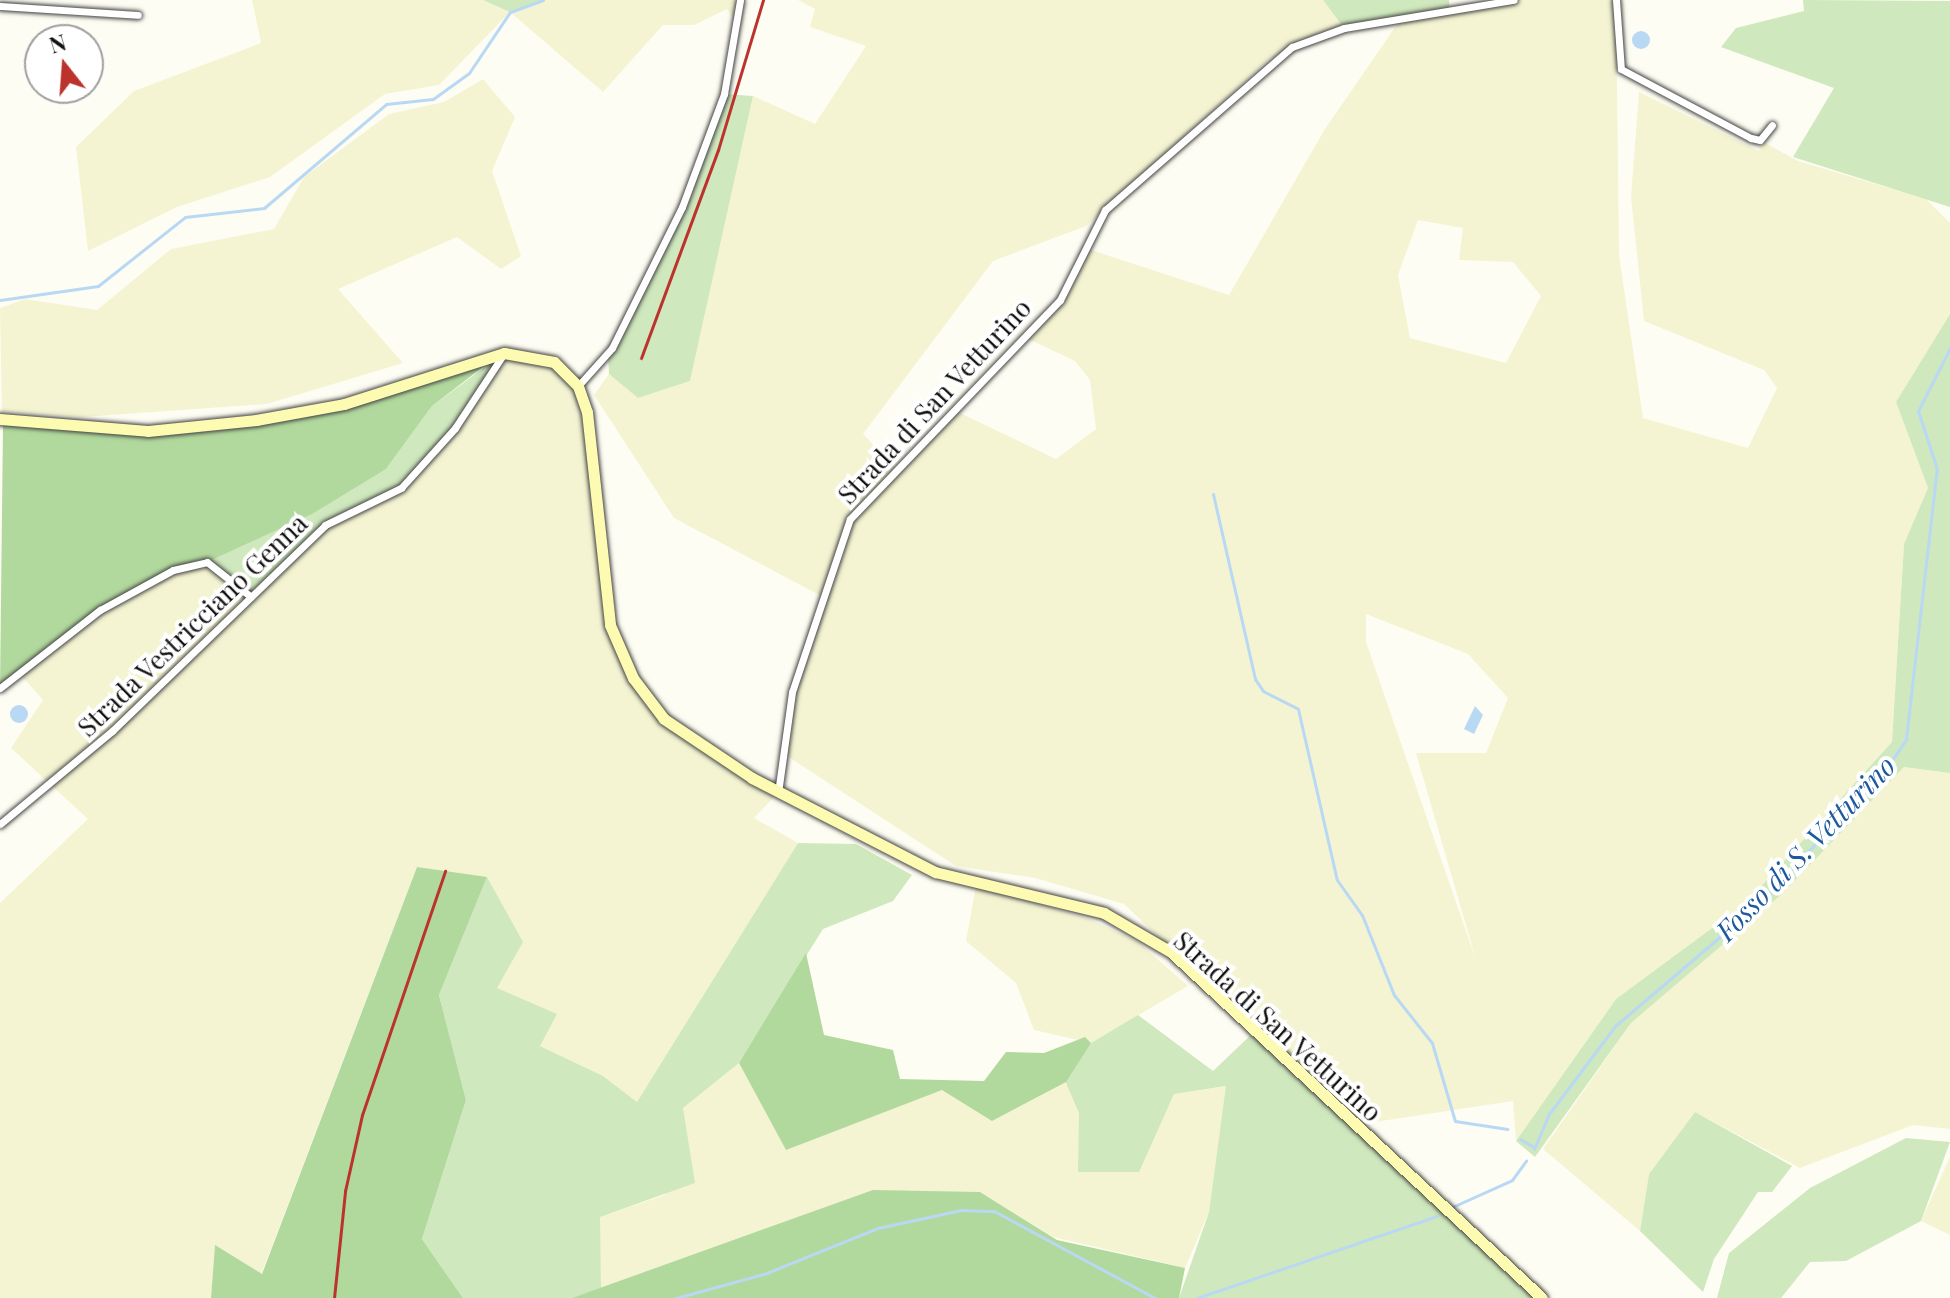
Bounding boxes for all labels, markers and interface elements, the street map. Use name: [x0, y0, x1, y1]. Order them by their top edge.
north arrow: [24, 24, 104, 104]
text: N: [46, 26, 70, 60]
street label: Strada di San Vetturino: [831, 292, 1037, 510]
street label: Strada Vestricciano Genna: [70, 507, 314, 743]
water label: Fosso di S. Vetturino: [1708, 749, 1902, 947]
street label: Strada di San Vetturino: [1167, 924, 1389, 1128]

